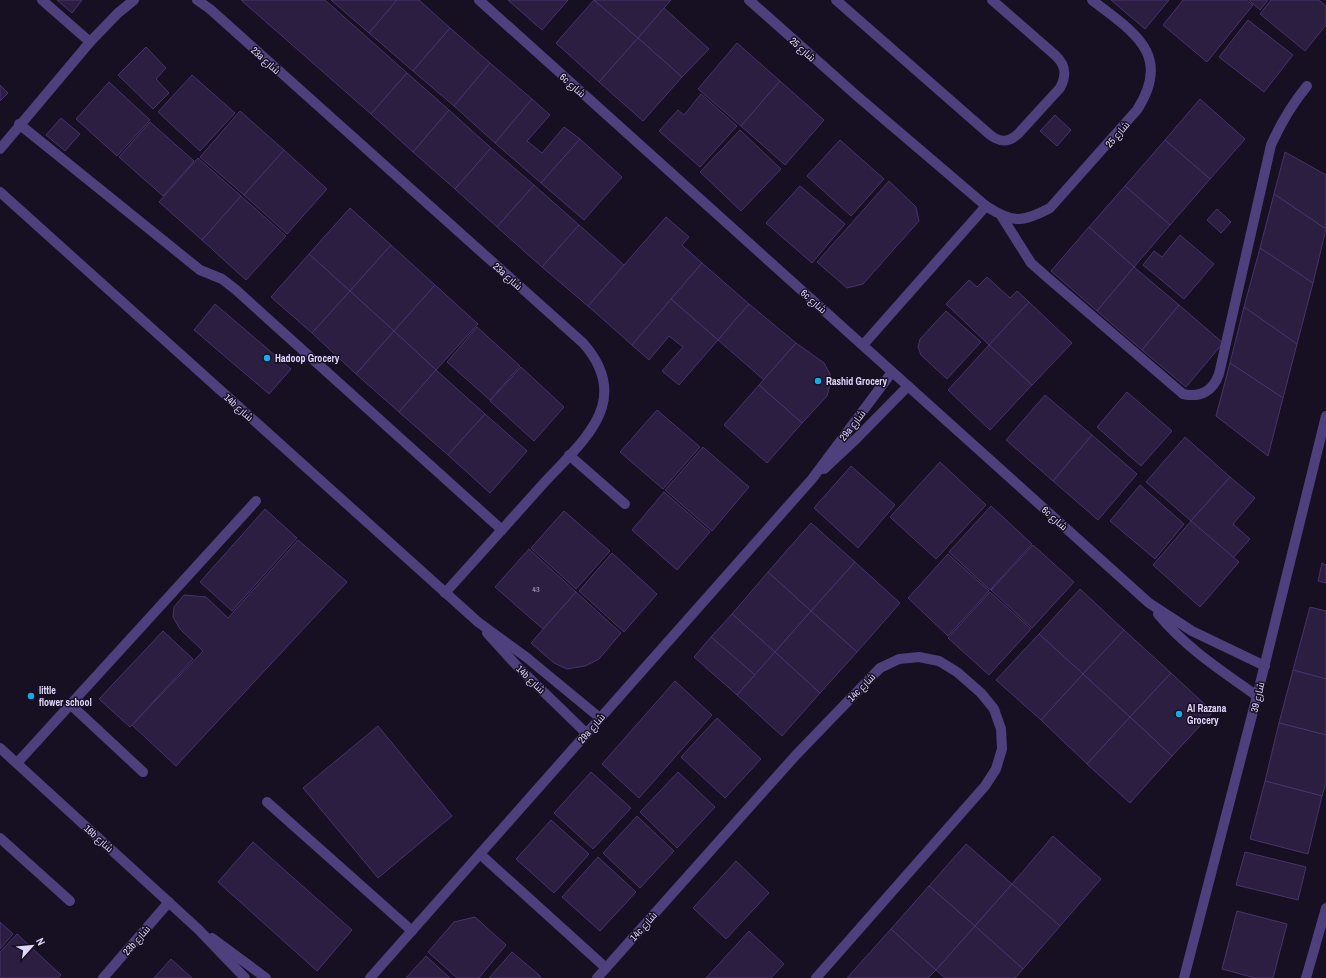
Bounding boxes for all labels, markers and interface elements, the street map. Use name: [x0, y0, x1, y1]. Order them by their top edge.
street label: شارع 25: [787, 34, 818, 65]
street label: 23a شارع: [248, 44, 283, 77]
street label: 6c شارع: [557, 70, 588, 100]
street label: شارع 25: [1102, 118, 1132, 150]
street label: 23a شارع: [490, 260, 525, 293]
street label: 6c شارع: [798, 286, 829, 316]
place label: Hadoop Grocery: [275, 352, 340, 365]
marker: Hadoop Grocery: [262, 353, 272, 363]
place label: Rashid Grocery: [826, 375, 888, 388]
marker: Rashid Grocery: [813, 376, 823, 386]
street label: 14b شارع: [221, 391, 256, 424]
street label: 29a شارع: [836, 407, 868, 443]
street label: 6c شارع: [1039, 503, 1070, 533]
house number: 43: [532, 584, 540, 594]
street label: 14b شارع: [513, 662, 548, 696]
street label: 14c شارع: [845, 670, 878, 704]
street label: شارع 39: [1247, 681, 1268, 714]
place label: little flower school: [39, 684, 92, 709]
marker: little flower school: [26, 691, 36, 701]
place label: Al Razana Grocery: [1187, 702, 1227, 727]
marker: Al Razana Grocery: [1174, 709, 1184, 719]
street label: 29a شارع: [575, 711, 608, 746]
street label: 16b شارع: [81, 822, 116, 855]
street label: 14c شارع: [627, 909, 660, 944]
street label: 23b شارع: [120, 923, 153, 958]
north arrow: [12, 926, 52, 966]
text: N: [33, 935, 49, 948]

